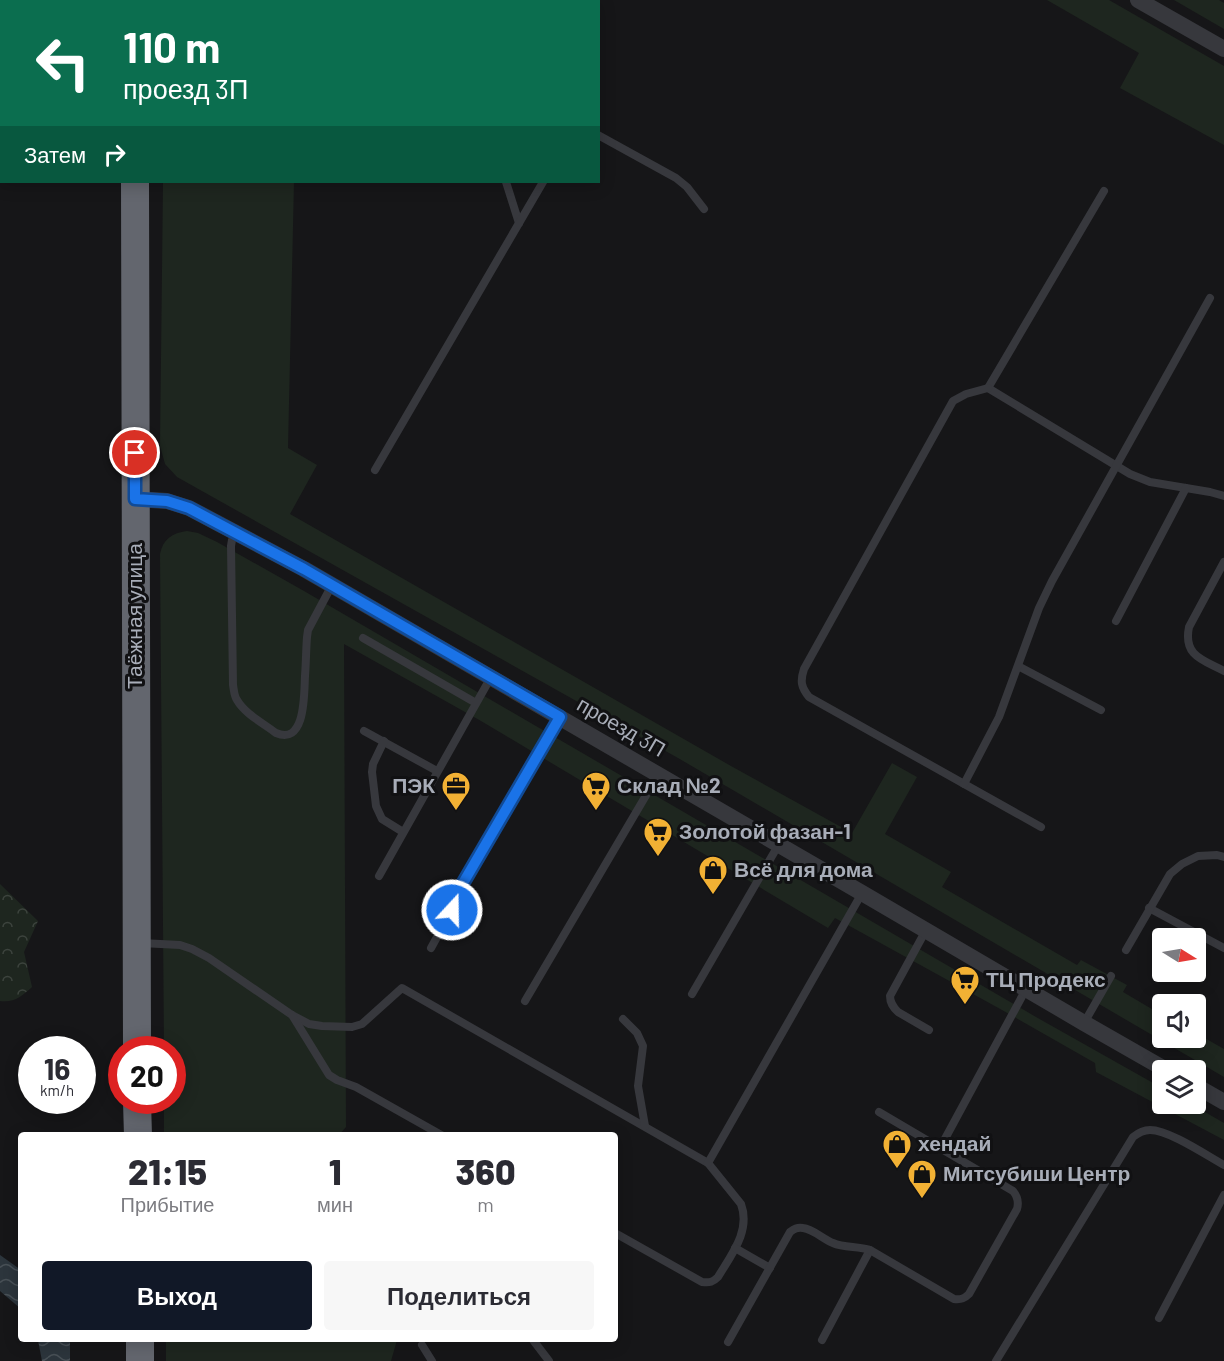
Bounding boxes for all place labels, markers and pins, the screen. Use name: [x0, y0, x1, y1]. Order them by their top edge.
pin: [109, 427, 160, 478]
office icon: ПЭК: [440, 770, 472, 812]
supermarket icon: Склад №2: [580, 770, 612, 812]
place label: ПЭК: [392, 772, 435, 797]
place label: Склад №2: [617, 772, 721, 797]
supermarket icon: Золотой фазан-1: [642, 816, 674, 858]
place label: Золотой фазан-1: [679, 818, 851, 843]
shop icon: Всё для дома: [697, 854, 729, 896]
place label: Всё для дома: [734, 856, 873, 881]
supermarket icon: ТЦ Продекс: [949, 964, 981, 1006]
place label: ТЦ Продекс: [986, 966, 1106, 991]
shop icon: хендай: [881, 1128, 913, 1170]
place label: хендай: [918, 1130, 991, 1155]
shop icon: Митсубиши Центр: [906, 1158, 938, 1200]
place label: Митсубиши Центр: [943, 1160, 1130, 1185]

